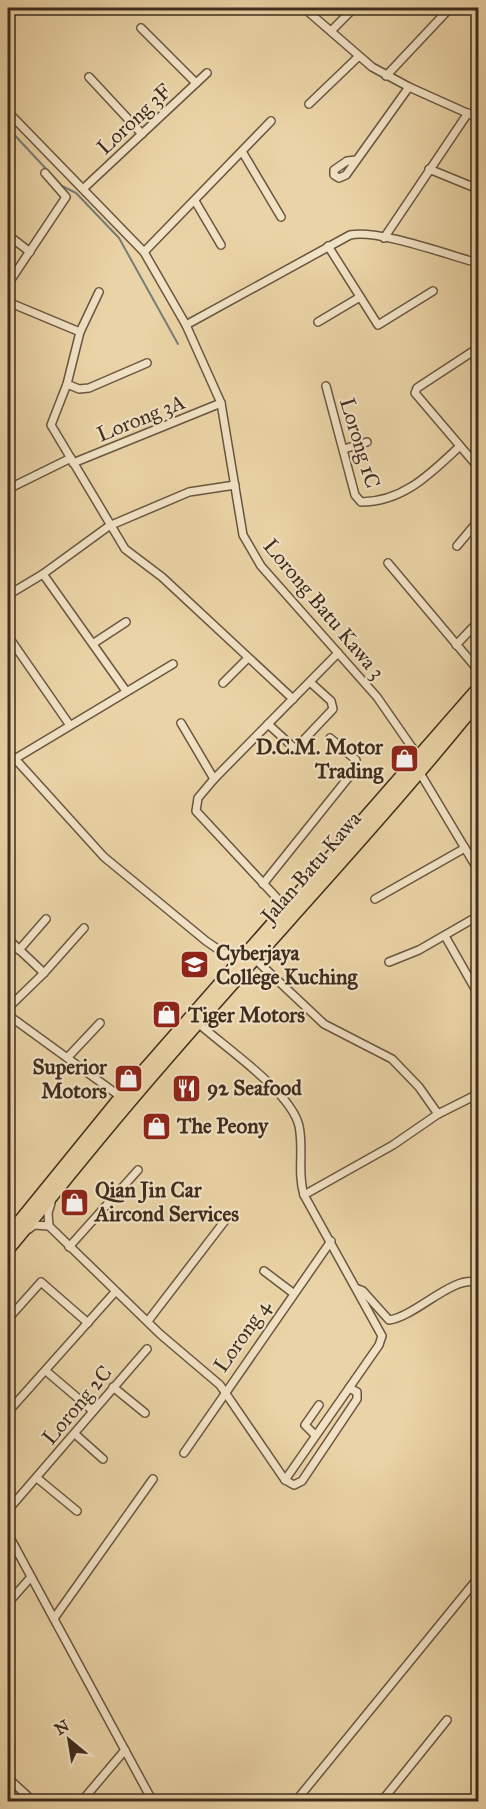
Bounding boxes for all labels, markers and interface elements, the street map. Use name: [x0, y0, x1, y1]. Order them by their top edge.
street label: Lorong 3F: [91, 78, 177, 160]
street label: Lorong 3A: [93, 389, 189, 447]
street label: Lorong 1C: [334, 395, 386, 491]
street label: Lorong Batu Kawa 3: [258, 533, 390, 685]
place label: D.C.M. Motor Trading: [256, 734, 384, 784]
shop icon: D.C.M. Motor Trading: [388, 743, 420, 775]
street label: Jalan Batu Kawa: [254, 806, 367, 930]
place label: Cyberjaya College Kuching: [216, 940, 358, 990]
school or university icon: Cyberjaya College Kuching: [179, 949, 211, 981]
shop icon: Tiger Motors: [151, 999, 183, 1031]
place label: Tiger Motors: [187, 1002, 305, 1028]
place label: Superior Motors: [32, 1054, 108, 1104]
shop icon: Superior Motors: [112, 1063, 144, 1095]
restaurant icon: 92 Seafood: [170, 1072, 202, 1104]
place label: 92 Seafood: [207, 1075, 302, 1101]
shop icon: The Peony: [140, 1110, 172, 1142]
place label: The Peony: [176, 1113, 269, 1139]
place label: Qian Jin Car Aircond Services: [93, 1177, 239, 1227]
shop icon: Qian Jin Car Aircond Services: [58, 1186, 90, 1218]
street label: Lorong 4: [208, 1294, 277, 1377]
street label: Lorong 2C: [36, 1360, 118, 1450]
north arrow: [39, 1710, 99, 1770]
text: N: [51, 1716, 73, 1739]

